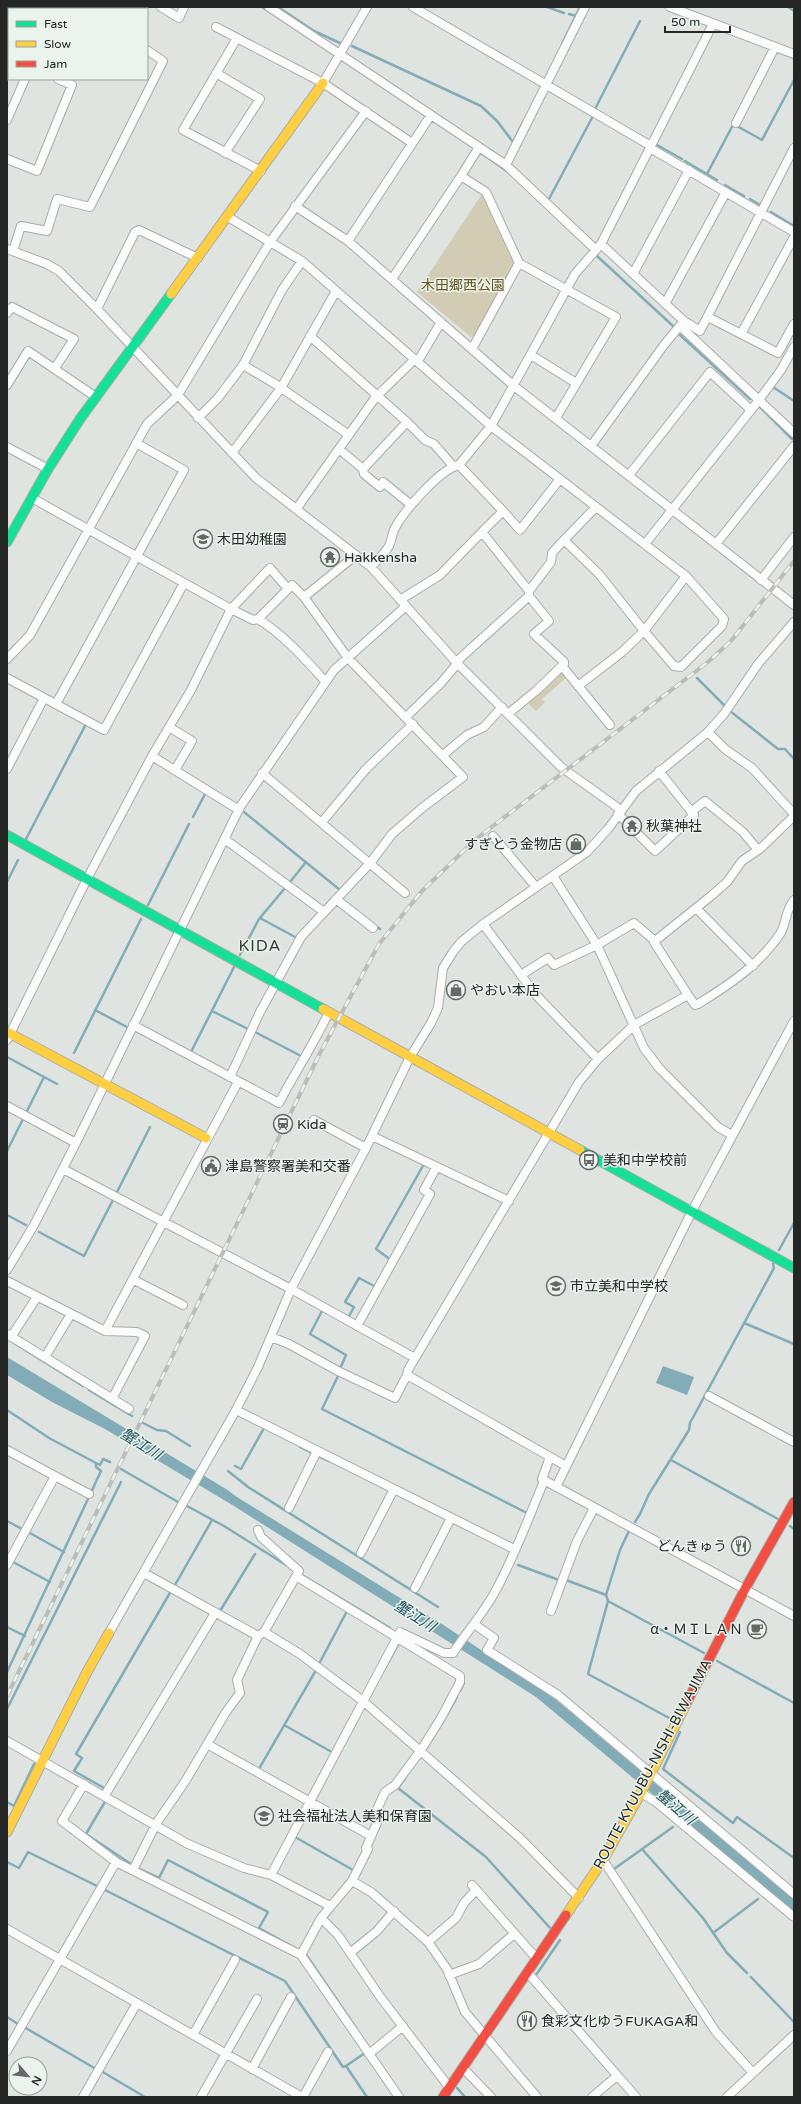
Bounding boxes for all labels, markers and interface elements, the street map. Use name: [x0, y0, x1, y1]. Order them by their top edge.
legend: [8, 8, 148, 80]
scale bar: [665, 8, 730, 34]
text: 50 m: [671, 15, 700, 29]
text: Fast: [44, 17, 68, 31]
text: Slow: [44, 37, 71, 51]
text: Jam: [44, 57, 67, 71]
park label: 木田郷西公園: [421, 277, 505, 294]
school or university icon: 木田幼稚園: [192, 528, 214, 550]
place label: 木田幼稚園: [217, 531, 287, 548]
temple icon: Hakkensha: [319, 546, 341, 568]
place label: Hakkensha: [344, 549, 417, 566]
temple icon: 秋葉神社: [621, 815, 643, 837]
place label: 秋葉神社: [646, 818, 702, 835]
shop icon: すぎとう金物店: [565, 833, 587, 855]
place label: すぎとう金物店: [464, 836, 562, 853]
district label: KIDA: [239, 936, 282, 956]
shop icon: やおい本店: [445, 979, 467, 1001]
place label: やおい本店: [470, 982, 540, 999]
station icon: Kida: [272, 1113, 294, 1135]
place label: Kida: [297, 1116, 327, 1133]
bus stop icon: 美和中学校前: [578, 1149, 600, 1171]
place label: 美和中学校前: [603, 1152, 687, 1169]
public building icon: 津島警察署美和交番: [200, 1155, 222, 1177]
place label: 津島警察署美和交番: [225, 1158, 351, 1175]
school or university icon: 市立美和中学校: [545, 1275, 567, 1297]
place label: 市立美和中学校: [570, 1278, 668, 1295]
water label: 蟹江川: [117, 1424, 167, 1465]
restaurant icon: どんきゅう: [730, 1535, 752, 1557]
place label: どんきゅう: [657, 1538, 727, 1555]
water label: 蟹江川: [391, 1596, 441, 1637]
cafe icon: α・ＭＩＬＡＮ: [746, 1618, 768, 1640]
place label: α・ＭＩＬＡＮ: [650, 1621, 743, 1638]
street label: ROUTE KYUUBU-NISHI-BIWAJIMA: [590, 1656, 715, 1872]
water label: 蟹江川: [653, 1786, 701, 1830]
school or university icon: 社会福祉法人美和保育園: [253, 1805, 275, 1827]
place label: 社会福祉法人美和保育園: [278, 1808, 432, 1825]
restaurant icon: 食彩文化ゆうFUKAGA和: [516, 2010, 538, 2032]
place label: 食彩文化ゆうFUKAGA和: [541, 2013, 699, 2030]
north arrow: [8, 2056, 48, 2096]
text: N: [29, 2074, 44, 2087]

